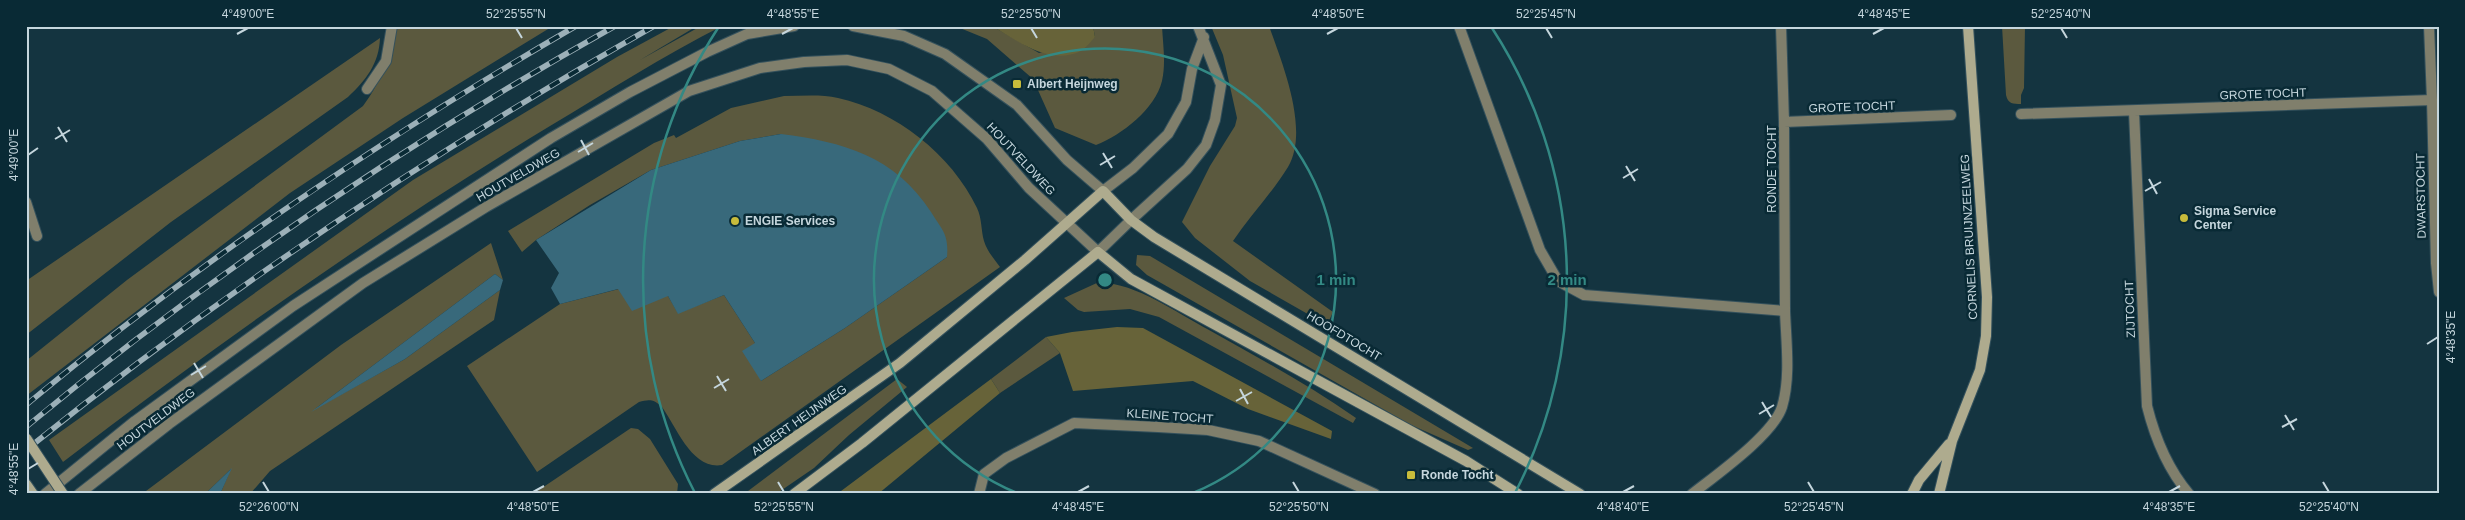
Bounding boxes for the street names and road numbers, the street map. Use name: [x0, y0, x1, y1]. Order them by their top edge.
street label: GROTE TOCHT: [2219, 85, 2307, 103]
street label: GROTE TOCHT: [1808, 98, 1896, 116]
street label: HOUTVELDWEG: [984, 120, 1058, 198]
street label: RONDE TOCHT: [1765, 125, 1779, 213]
street label: HOUTVELDWEG: [474, 145, 562, 205]
street label: DWARSTOCHT: [2413, 153, 2429, 239]
street label: CORNELIS BRUIJNZEELWEG: [1958, 154, 1980, 320]
street label: ZIJTOCHT: [2122, 279, 2138, 338]
street label: HOOFDTOCHT: [1304, 308, 1384, 364]
street label: ALBERT HEIJNWEG: [749, 382, 849, 458]
street label: HOUTVELDWEG: [114, 385, 198, 453]
street label: KLEINE TOCHT: [1126, 406, 1215, 426]

